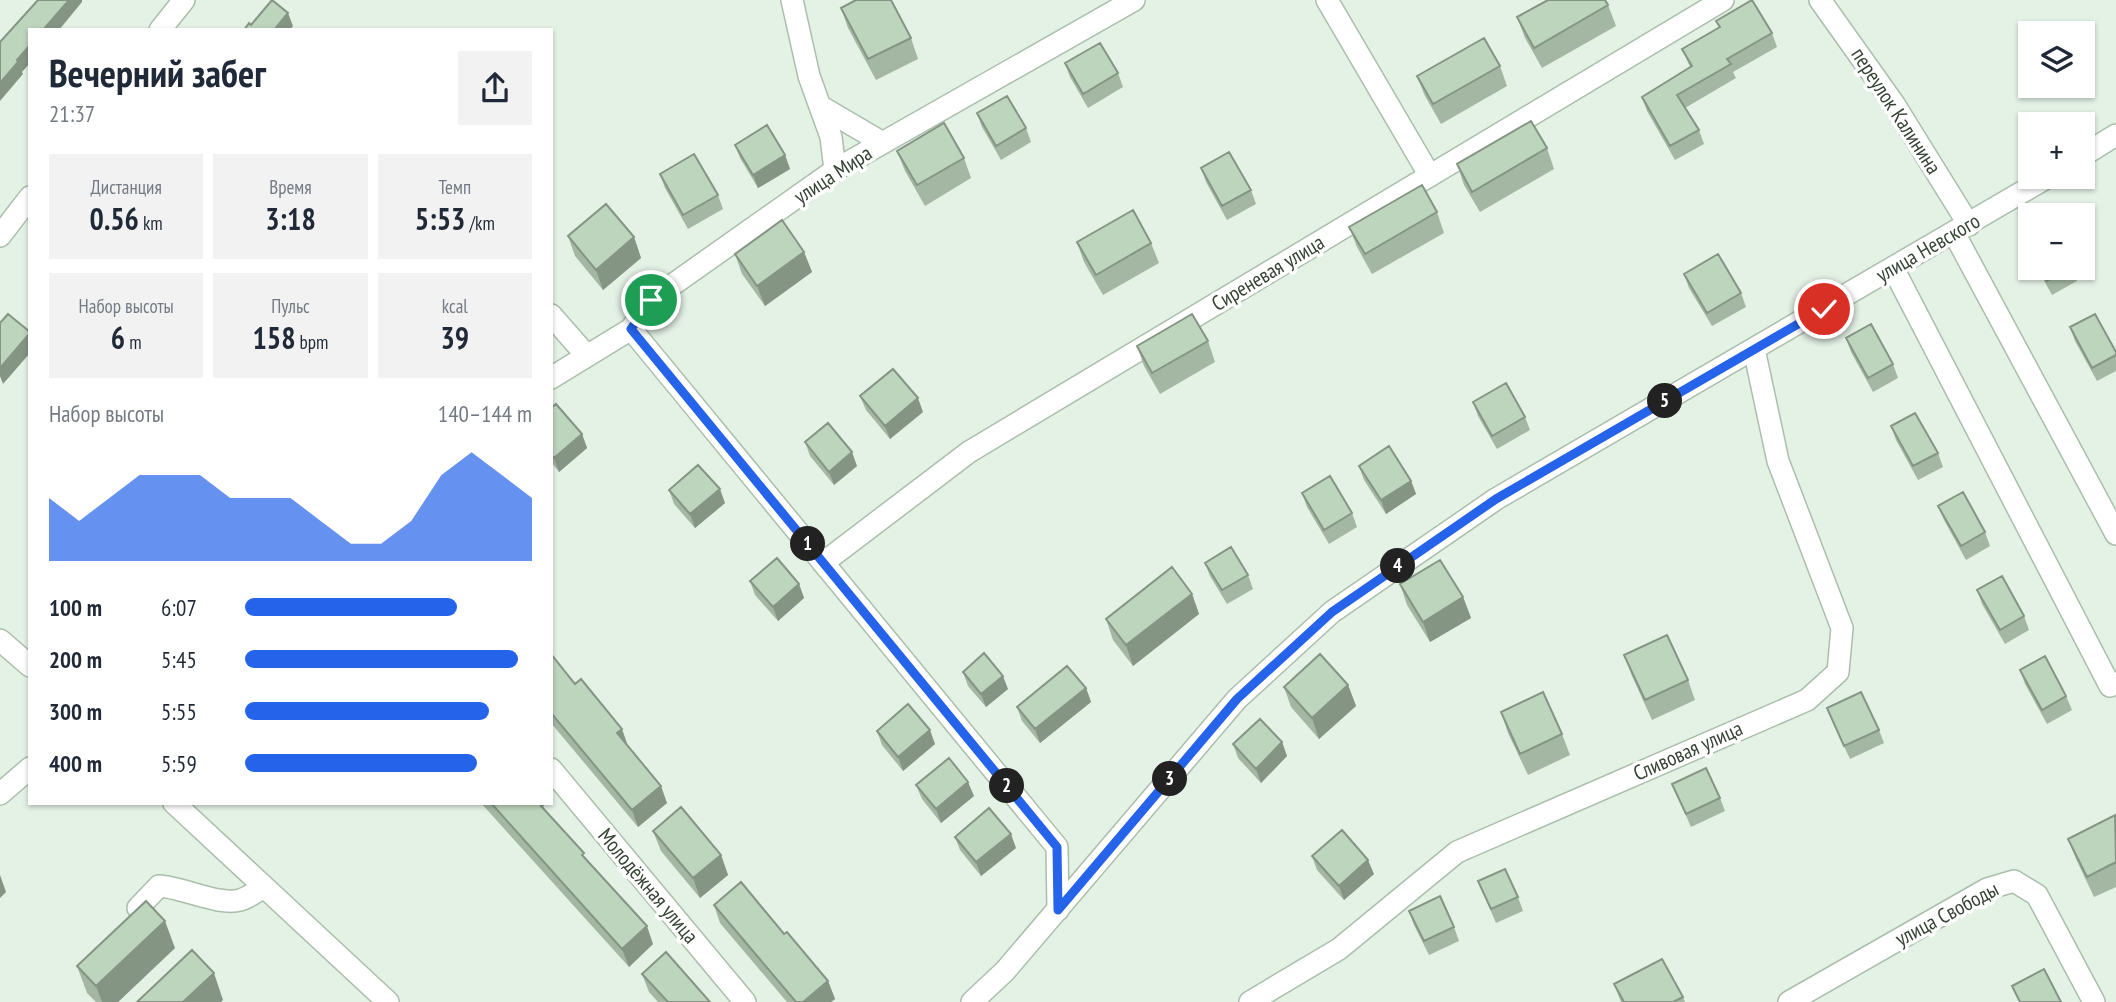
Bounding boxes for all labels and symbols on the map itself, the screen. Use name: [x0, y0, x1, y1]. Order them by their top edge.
street label: переулок Калинина: [1846, 42, 1947, 179]
street label: улица Мира: [789, 139, 877, 210]
street label: улица Невского: [1871, 207, 1984, 288]
street label: Сиреневая улица: [1206, 228, 1329, 317]
pin: [621, 270, 681, 330]
pin: [1794, 279, 1854, 339]
pin: 5: [1648, 384, 1682, 418]
pin: 1: [790, 526, 826, 562]
pin: 4: [1380, 548, 1416, 584]
street label: Сливовая улица: [1629, 715, 1747, 787]
pin: 3: [1152, 762, 1188, 796]
pin: 2: [990, 768, 1024, 804]
street label: Молодёжная улица: [592, 823, 704, 949]
street label: улица Свободы: [1890, 875, 2003, 952]

